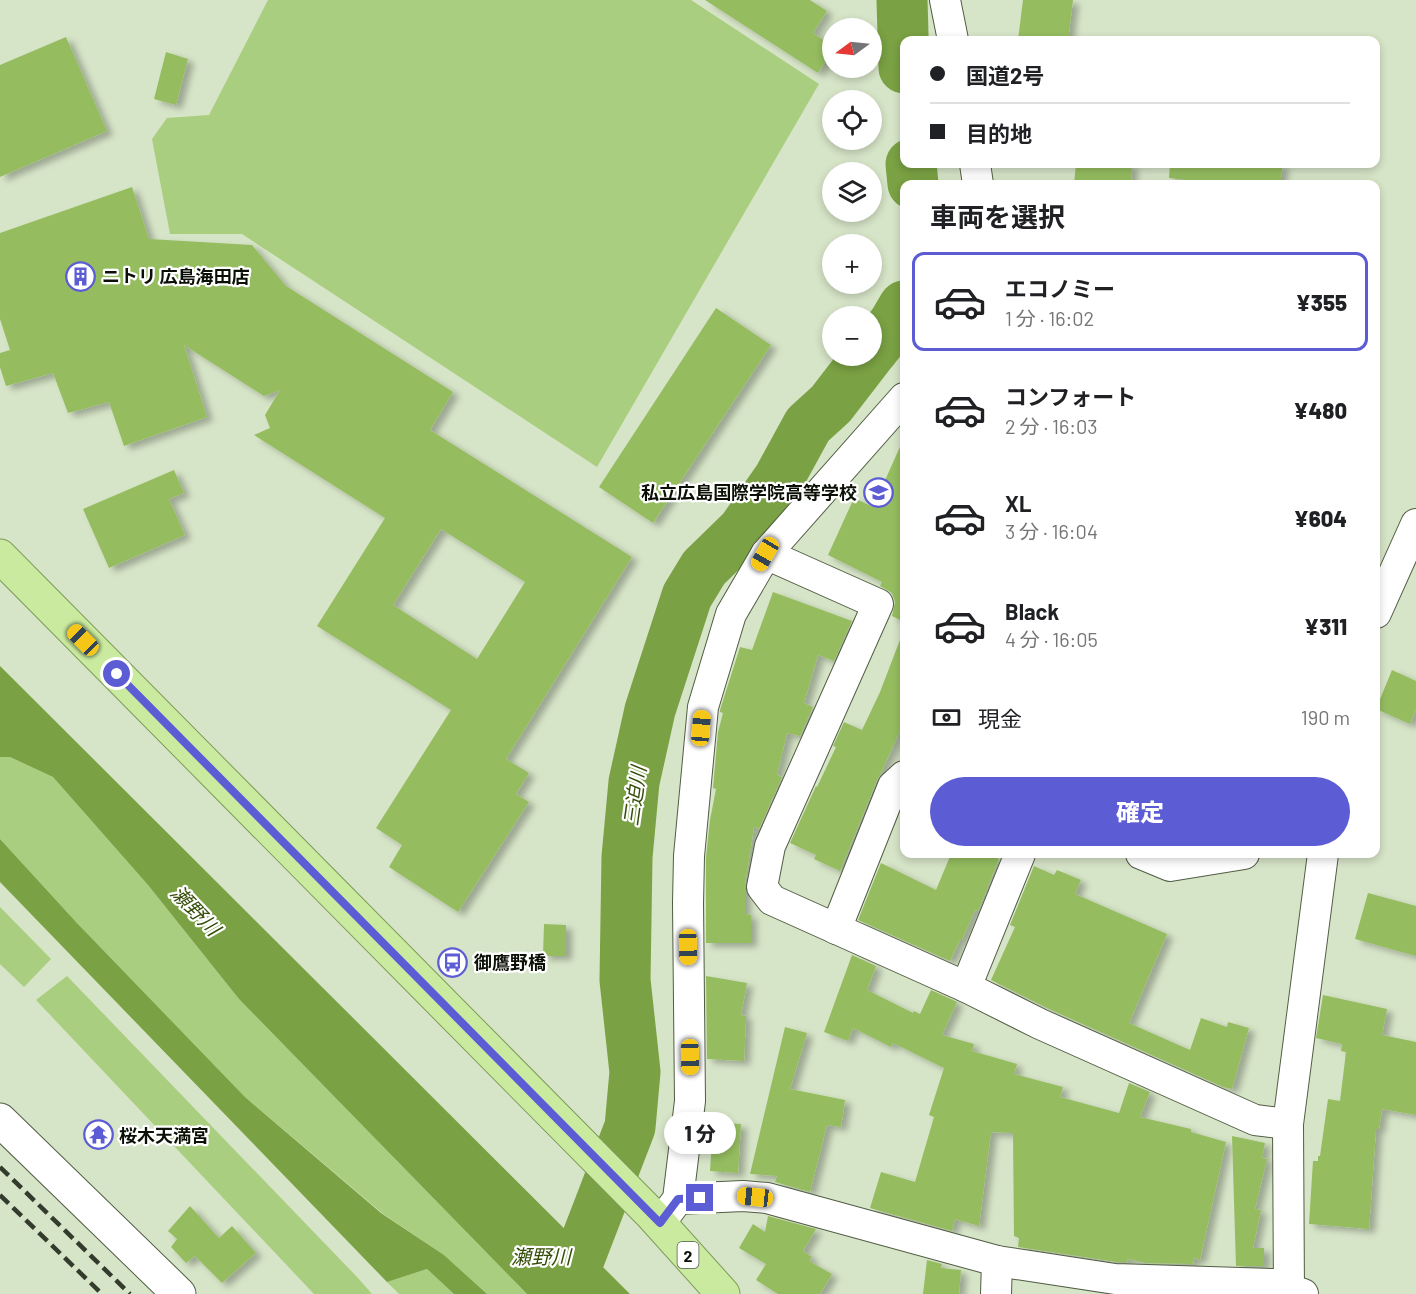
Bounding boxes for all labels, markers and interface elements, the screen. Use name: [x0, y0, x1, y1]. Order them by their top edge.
north arrow: [822, 18, 882, 78]
map controls: [822, 18, 882, 366]
text: 国道2号: [966, 62, 1044, 88]
button: locate: [822, 90, 882, 150]
text: 目的地: [966, 120, 1032, 146]
button: layers: [822, 162, 882, 222]
text: 車両を選択: [930, 200, 1065, 232]
button: +: [822, 234, 882, 294]
building icon: ニトリ 広島海田店: [65, 260, 97, 292]
place label: ニトリ 広島海田店: [102, 265, 250, 287]
icon: car: [933, 275, 987, 329]
text: エコノミー: [1005, 275, 1115, 301]
text: ¥355: [1296, 289, 1347, 315]
button: −: [822, 306, 882, 366]
text: 1 分 · 16:02: [1005, 306, 1094, 330]
icon: car: [933, 383, 987, 437]
text: コンフォート: [1005, 383, 1136, 409]
text: ¥480: [1294, 397, 1347, 423]
text: 2 分 · 16:03: [1005, 414, 1098, 438]
school or university icon: 私立広島国際学院高等学校: [862, 476, 894, 508]
place label: 私立広島国際学院高等学校: [641, 481, 857, 503]
text: XL: [1005, 490, 1031, 516]
icon: car: [933, 491, 987, 545]
text: ¥604: [1294, 505, 1347, 531]
text: 3 分 · 16:04: [1005, 519, 1098, 543]
car: [748, 534, 782, 574]
text: Black: [1005, 598, 1059, 624]
icon: car: [933, 599, 987, 653]
text: ¥311: [1304, 613, 1347, 639]
car: [64, 621, 102, 659]
text: 4 分 · 16:05: [1005, 627, 1098, 651]
route start: [103, 660, 130, 687]
icon: cash: [930, 701, 963, 734]
text: 現金: [978, 705, 1022, 731]
text: 190 m: [1301, 705, 1350, 729]
car: [690, 709, 712, 747]
water label: 三迫川: [618, 763, 650, 827]
button: 確定: [930, 777, 1350, 846]
water label: 瀬野川: [167, 880, 227, 941]
car: [679, 929, 697, 965]
bus stop icon: 御鷹野橋: [437, 946, 469, 978]
place label: 御鷹野橋: [473, 951, 546, 973]
car: [681, 1039, 699, 1075]
callout: 1 分: [664, 1111, 736, 1153]
temple icon: 桜木天満宮: [82, 1119, 114, 1151]
text: 1 分: [684, 1121, 716, 1145]
place label: 桜木天満宮: [119, 1124, 209, 1146]
route end: [686, 1184, 713, 1211]
car: [736, 1186, 774, 1208]
road number: 2: [678, 1242, 698, 1268]
water label: 瀬野川: [511, 1244, 573, 1268]

